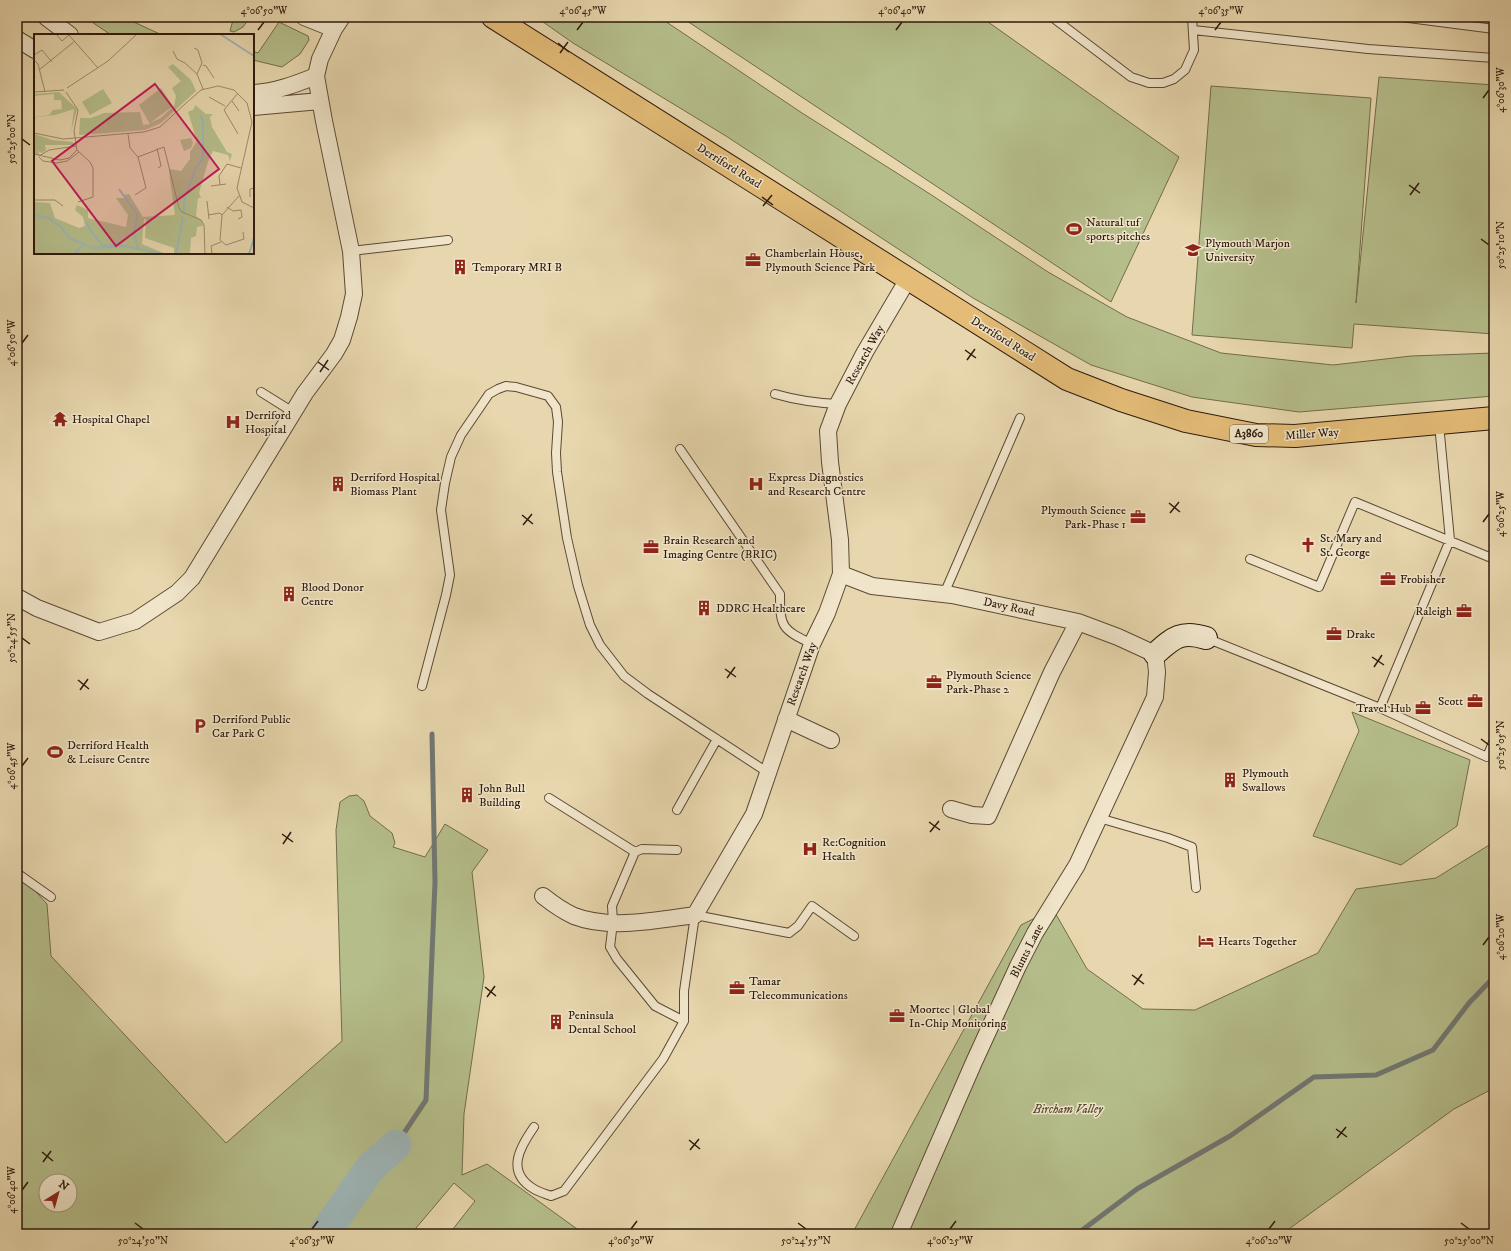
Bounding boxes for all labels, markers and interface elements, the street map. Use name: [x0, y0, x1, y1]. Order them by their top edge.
text: 4°06'50"W: [241, 5, 288, 17]
text: 4°06'45"W: [560, 5, 607, 17]
text: 4°06'40"W: [878, 5, 927, 17]
text: 4°06'35"W: [1199, 5, 1244, 17]
inset map: [34, 34, 254, 254]
text: 4°06'30"W: [1495, 66, 1507, 113]
text: 50°25'00"N: [6, 114, 18, 164]
street label: Derriford Road: [694, 140, 764, 192]
place label: Natural tuf sports pitches: [1086, 215, 1150, 244]
sports icon: Natural tuf sports pitches: [1065, 220, 1083, 238]
text: 50°25'10"N: [1495, 221, 1507, 269]
place label: Plymouth Marjon University: [1205, 236, 1291, 265]
school or university icon: Plymouth Marjon University: [1184, 241, 1202, 259]
place label: Chamberlain House, Plymouth Science Park: [765, 246, 875, 275]
office icon: Chamberlain House, Plymouth Science Park: [744, 251, 762, 269]
building icon: Temporary MRI B: [451, 258, 469, 276]
place label: Temporary MRI B: [472, 260, 562, 275]
street label: Derriford Road: [968, 313, 1038, 365]
text: 4°06'50"W: [6, 319, 18, 366]
street label: Research Way: [842, 322, 888, 388]
place label: Derriford Hospital: [245, 408, 291, 437]
temple icon: Hospital Chapel: [51, 410, 69, 428]
place label: Hospital Chapel: [72, 412, 150, 427]
hospital icon: Derriford Hospital: [224, 413, 242, 431]
road number: A3860: [1230, 425, 1268, 443]
street label: Miller Way: [1284, 425, 1340, 443]
place label: Derriford Hospital Biomass Plant: [350, 470, 440, 499]
place label: Express Diagnostics and Research Centre: [768, 470, 866, 499]
building icon: Derriford Hospital Biomass Plant: [329, 475, 347, 493]
hospital icon: Express Diagnostics and Research Centre: [747, 475, 765, 493]
text: 4°06'25"W: [1495, 490, 1507, 537]
place label: Plymouth Science Park-Phase 1: [1041, 503, 1126, 532]
office icon: Plymouth Science Park-Phase 1: [1129, 508, 1147, 526]
place label: St. Mary and St. George: [1320, 531, 1382, 560]
place label: Brain Research and Imaging Centre (BRIC): [663, 533, 777, 562]
church icon: St. Mary and St. George: [1299, 536, 1317, 554]
office icon: Brain Research and Imaging Centre (BRIC): [642, 538, 660, 556]
office icon: Frobisher: [1379, 570, 1397, 588]
place label: Frobisher: [1400, 572, 1446, 587]
place label: Blood Donor Centre: [301, 580, 364, 609]
building icon: Blood Donor Centre: [280, 585, 298, 603]
street label: Davy Road: [982, 594, 1036, 620]
building icon: DDRC Healthcare: [695, 599, 713, 617]
place label: DDRC Healthcare: [716, 601, 805, 616]
office icon: Raleigh: [1455, 602, 1473, 620]
place label: Raleigh: [1415, 604, 1453, 619]
text: 50°24'55"N: [6, 613, 18, 663]
office icon: Drake: [1325, 625, 1343, 643]
place label: Drake: [1346, 627, 1375, 642]
street label: Research Way: [784, 640, 821, 708]
place label: Plymouth Science Park-Phase 2: [946, 668, 1031, 697]
office icon: Plymouth Science Park-Phase 2: [925, 673, 943, 691]
office icon: Scott: [1466, 692, 1484, 710]
place label: Scott: [1438, 694, 1463, 709]
office icon: Travel Hub: [1414, 699, 1432, 717]
place label: Travel Hub: [1356, 701, 1411, 716]
place label: Derriford Public Car Park C: [212, 712, 291, 741]
parking icon: Derriford Public Car Park C: [191, 717, 209, 735]
text: 50°25'05"N: [1495, 720, 1507, 770]
place label: Derriford Health & Leisure Centre: [67, 738, 150, 767]
text: 4°06'45"W: [6, 742, 18, 789]
sports icon: Derriford Health & Leisure Centre: [46, 743, 64, 761]
place label: Plymouth Swallows: [1242, 766, 1290, 795]
building icon: Plymouth Swallows: [1221, 771, 1239, 789]
place label: John Bull Building: [478, 781, 525, 810]
building icon: John Bull Building: [458, 786, 476, 804]
place label: Re:Cognition Health: [822, 835, 887, 864]
hospital icon: Re:Cognition Health: [801, 840, 819, 858]
text: 4°06'20"W: [1495, 913, 1507, 960]
street label: Blunts Lane: [1007, 922, 1047, 980]
hotel icon: Hearts Together: [1197, 932, 1215, 950]
place label: Hearts Together: [1218, 934, 1297, 949]
place label: Tamar Telecommunications: [749, 974, 848, 1003]
office icon: Tamar Telecommunications: [728, 979, 746, 997]
place label: Moortec | Global In-Chip Monitoring: [909, 1002, 1006, 1031]
office icon: Moortec | Global In-Chip Monitoring: [888, 1007, 906, 1025]
place label: Peninsula Dental School: [568, 1008, 637, 1037]
building icon: Peninsula Dental School: [547, 1013, 565, 1031]
park label: Bircham Valley: [1032, 1102, 1104, 1117]
text: 4°06'40"W: [6, 1165, 18, 1214]
north arrow: [38, 1173, 78, 1213]
text: N: [56, 1178, 71, 1194]
text: 50°24'50"N: [118, 1235, 168, 1247]
text: 4°06'35"W: [290, 1235, 335, 1247]
text: 4°06'30"W: [608, 1235, 655, 1247]
text: 50°24'55"N: [781, 1235, 831, 1247]
text: 4°06'25"W: [927, 1235, 974, 1247]
text: 4°06'20"W: [1246, 1235, 1293, 1247]
text: 50°25'00"N: [1444, 1235, 1494, 1247]

